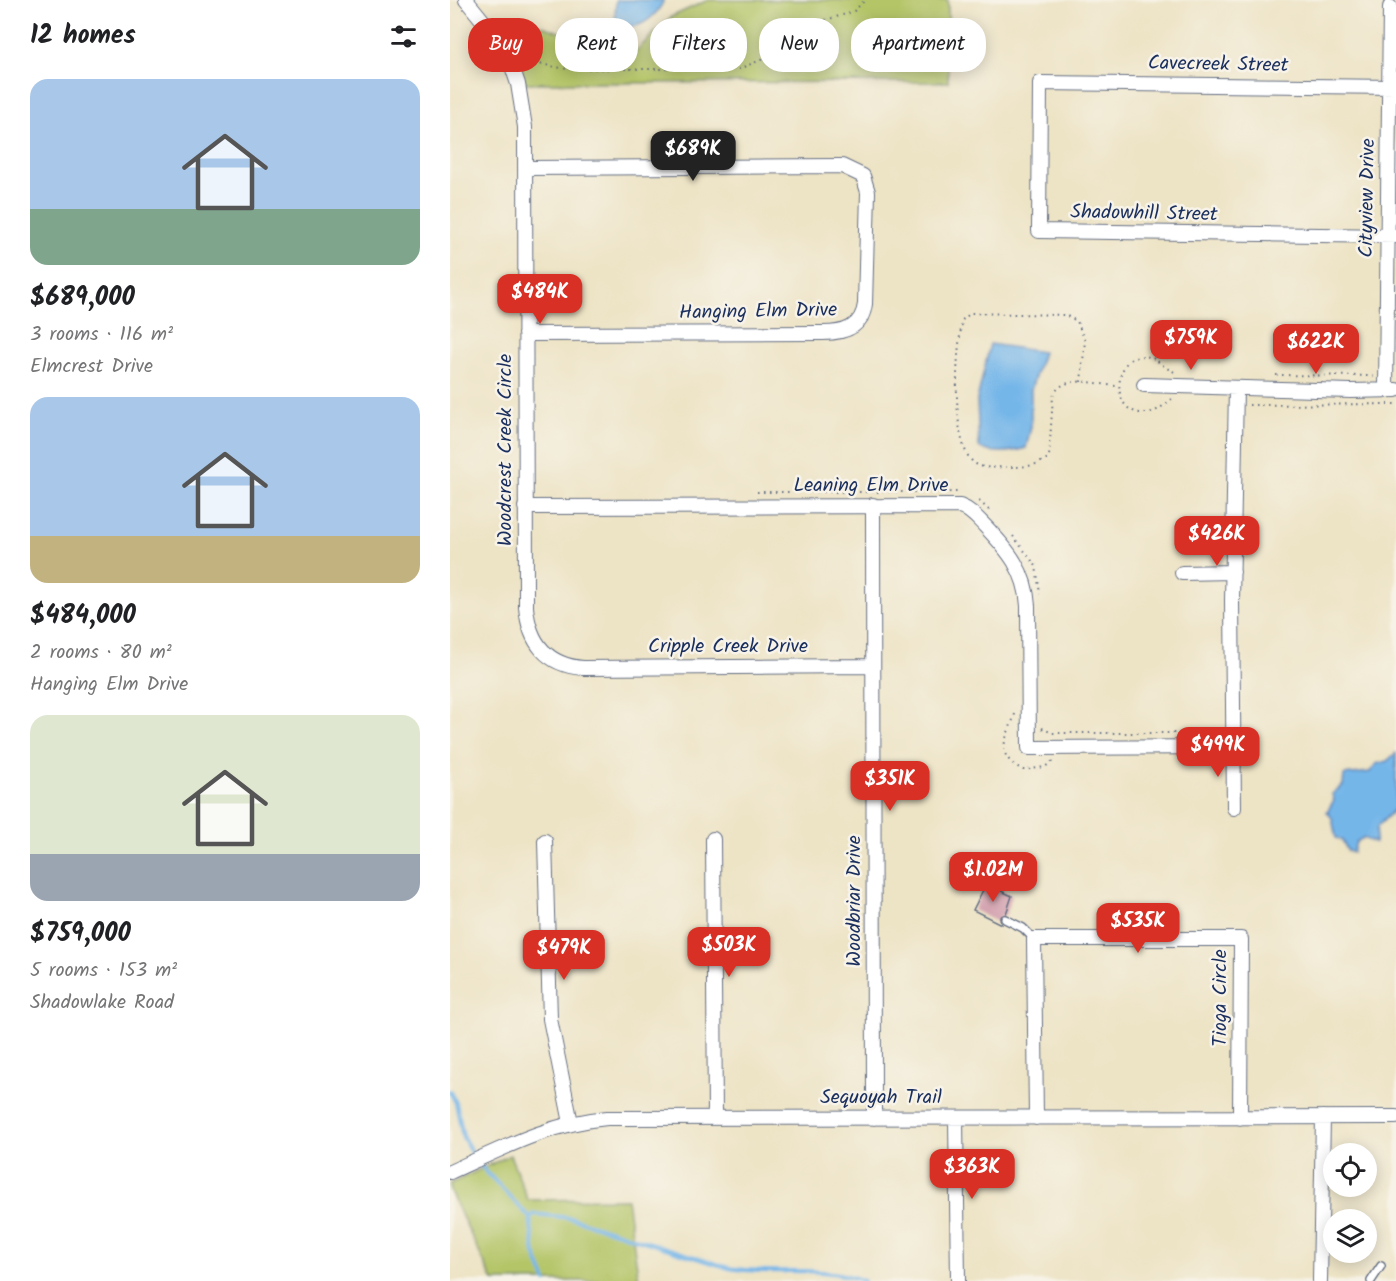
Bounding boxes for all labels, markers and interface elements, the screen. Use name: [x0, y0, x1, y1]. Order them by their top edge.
text: 12 homes: [30, 15, 136, 57]
chip: Buy: [468, 18, 543, 72]
chip: Rent: [555, 18, 638, 72]
chip: Filters: [650, 18, 747, 72]
chip: New: [759, 18, 839, 72]
chip: Apartment: [851, 18, 986, 72]
icon: filters: [387, 20, 420, 53]
street label: Cavecreek Street: [1148, 48, 1289, 82]
icon: home: [171, 118, 279, 226]
pin: $689K: [651, 131, 735, 182]
text: $689K: [665, 134, 721, 166]
street label: Cityview Drive: [1351, 138, 1385, 258]
street label: Shadowhill Street: [1070, 197, 1218, 231]
pin: $484K: [498, 274, 582, 325]
text: $689,000: [30, 277, 135, 319]
text: $484K: [511, 277, 569, 309]
street label: Hanging Elm Drive: [679, 295, 837, 329]
text: 3 rooms · 116 m²: [30, 319, 173, 351]
pin: $759K: [1149, 320, 1233, 371]
text: $759K: [1164, 323, 1218, 355]
pin: $622K: [1274, 324, 1358, 375]
text: $622K: [1287, 327, 1345, 359]
text: Elmcrest Drive: [30, 351, 153, 383]
street label: Woodcrest Creek Circle: [490, 354, 522, 546]
icon: home: [171, 436, 279, 544]
street label: Leaning Elm Drive: [793, 470, 949, 502]
pin: $426K: [1175, 516, 1259, 567]
text: $426K: [1188, 519, 1246, 551]
text: $484,000: [30, 595, 136, 637]
street label: Cripple Creek Drive: [648, 631, 808, 663]
text: 2 rooms · 80 m²: [30, 637, 172, 669]
text: Hanging Elm Drive: [30, 669, 188, 701]
pin: $499K: [1176, 727, 1260, 778]
text: $499K: [1190, 730, 1246, 762]
icon: home: [171, 754, 279, 862]
pin: $351K: [848, 761, 932, 812]
text: $351K: [865, 764, 915, 796]
street label: Woodbriar Drive: [839, 835, 871, 967]
pin: $1.02M: [944, 852, 1042, 903]
text: $1.02M: [963, 855, 1023, 887]
pin: $535K: [1096, 903, 1180, 954]
text: $535K: [1110, 906, 1166, 938]
text: $759,000: [30, 913, 131, 955]
pin: $503K: [687, 927, 771, 978]
pin: $479K: [522, 930, 606, 981]
text: $503K: [701, 930, 757, 962]
text: $479K: [537, 933, 591, 965]
street label: Tioga Circle: [1205, 949, 1237, 1047]
text: 5 rooms · 153 m²: [30, 955, 177, 987]
text: Shadowlake Road: [30, 987, 174, 1019]
street label: Sequoyah Trail: [820, 1082, 942, 1114]
map controls: [1323, 1143, 1377, 1263]
button: locate: [1323, 1143, 1377, 1197]
pin: $363K: [930, 1149, 1014, 1200]
text: $363K: [944, 1152, 1000, 1184]
button: layers: [1323, 1209, 1377, 1263]

